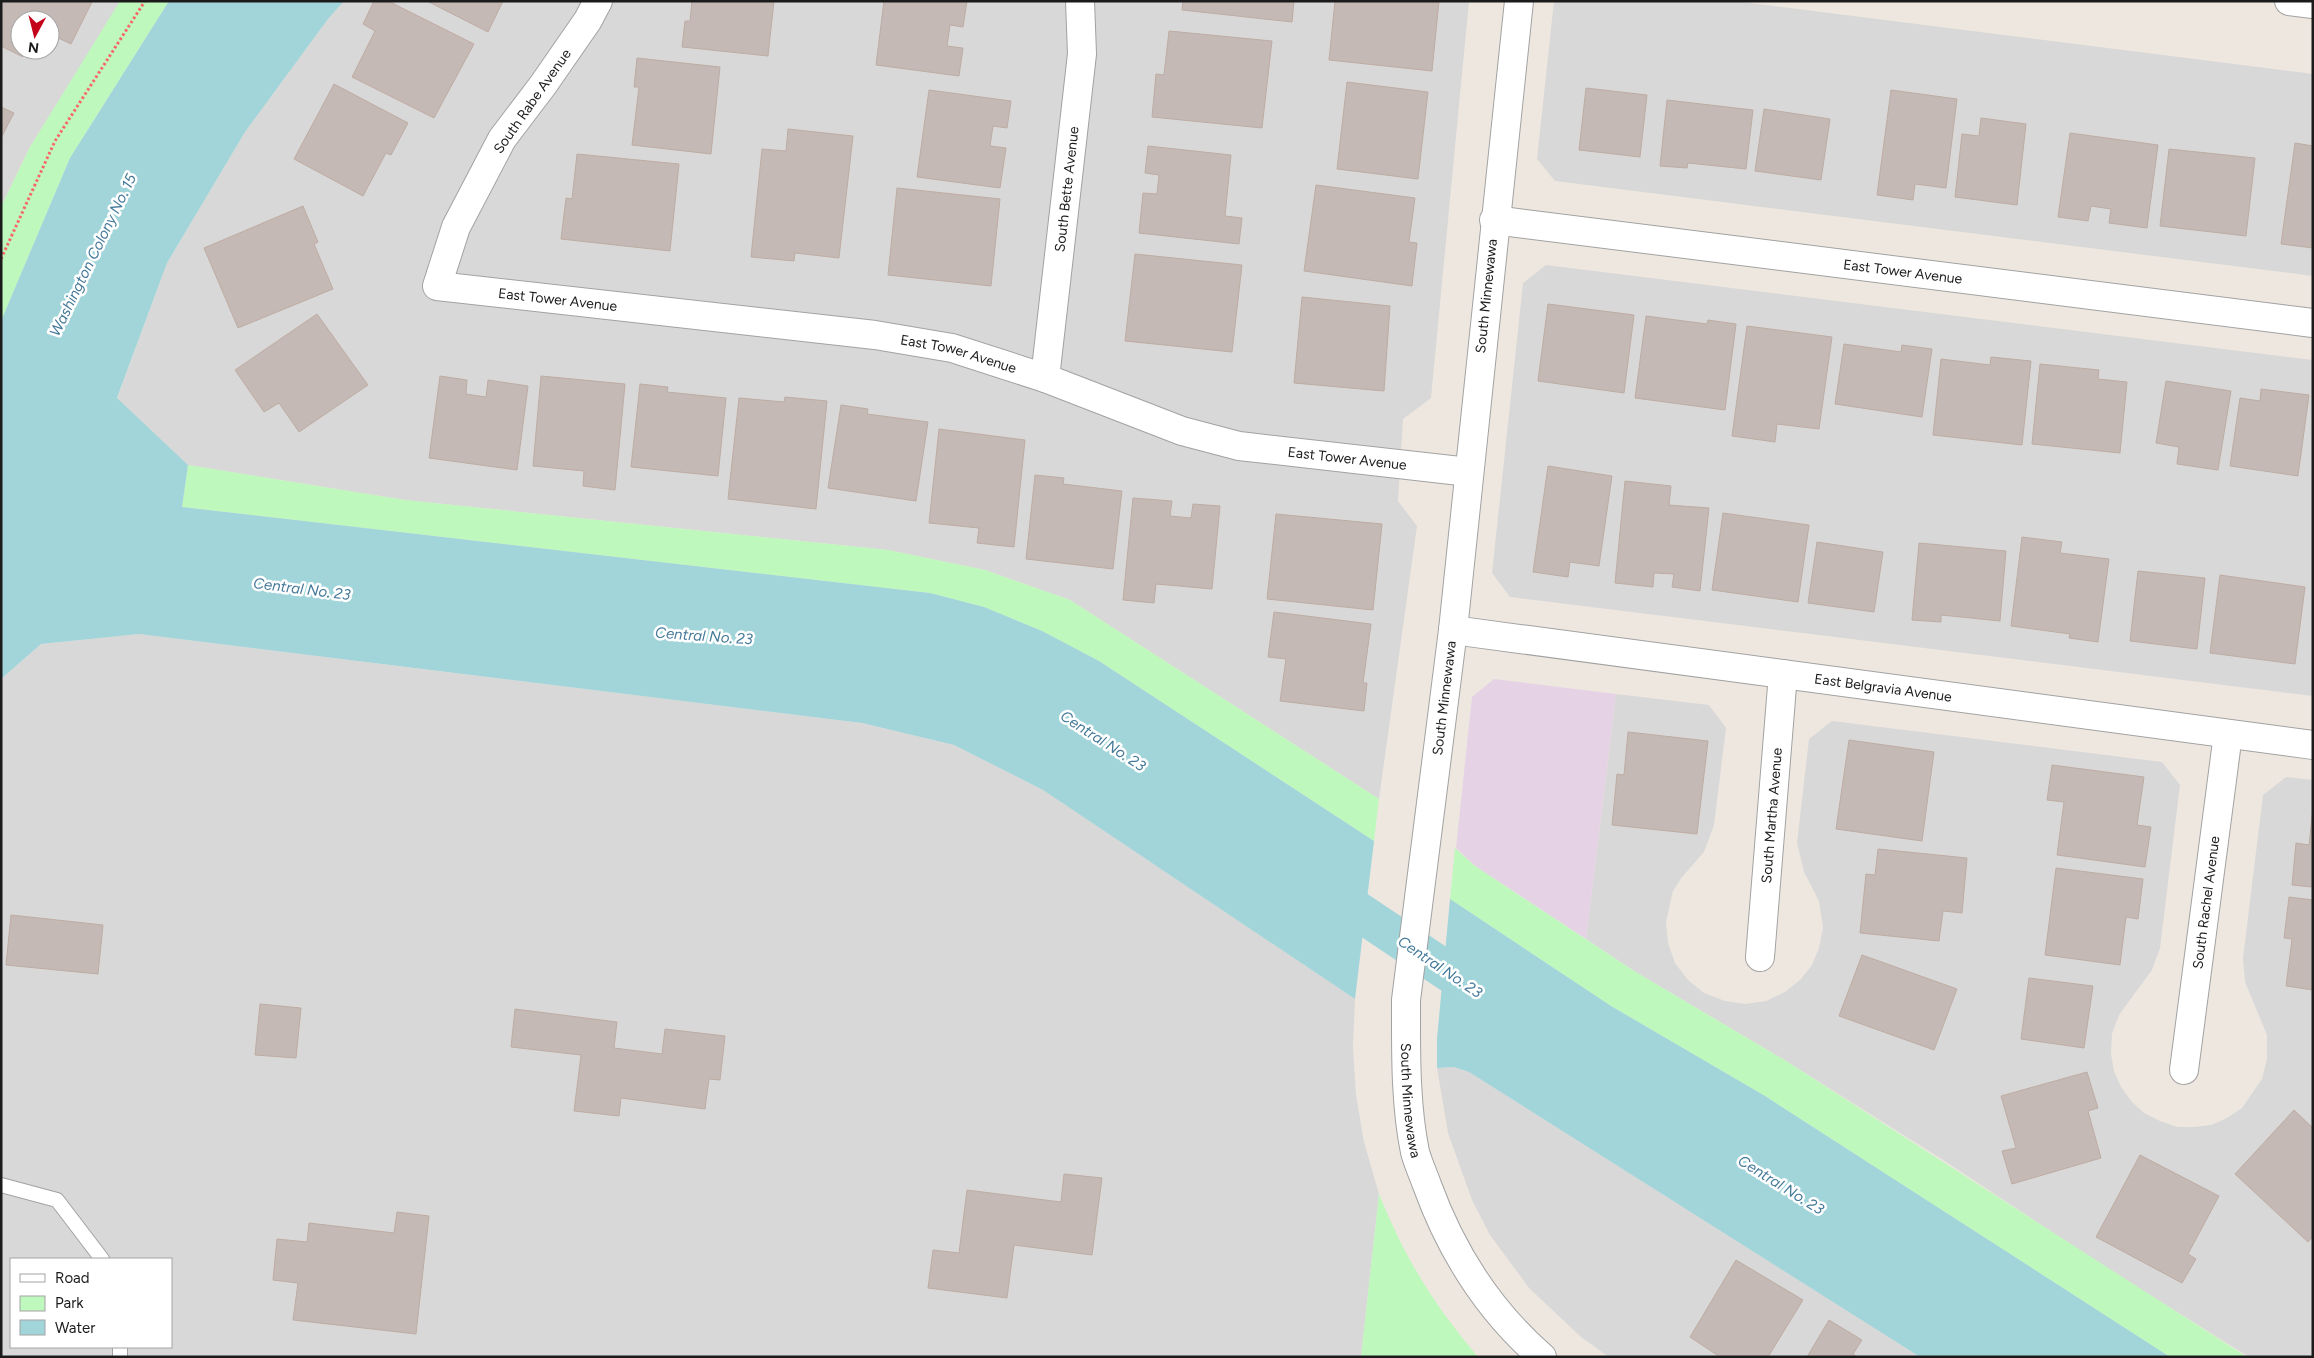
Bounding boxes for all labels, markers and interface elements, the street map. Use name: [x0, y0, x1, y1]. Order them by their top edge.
north arrow: [10, 10, 60, 60]
text: N: [27, 38, 40, 57]
street label: South Rabe Avenue: [490, 45, 575, 157]
street label: South Bette Avenue: [1051, 125, 1083, 253]
water label: Washington Colony No. 15: [46, 170, 140, 339]
street label: South Minnewawa: [1472, 238, 1501, 354]
street label: East Tower Avenue: [1842, 256, 1963, 288]
street label: East Tower Avenue: [497, 285, 618, 315]
street label: East Tower Avenue: [899, 331, 1019, 377]
street label: East Tower Avenue: [1287, 444, 1408, 474]
water label: Central No. 23: [252, 574, 352, 604]
water label: Central No. 23: [655, 624, 754, 648]
street label: South Minnewawa: [1429, 640, 1460, 756]
street label: East Belgravia Avenue: [1813, 670, 1953, 706]
water label: Central No. 23: [1057, 707, 1150, 776]
street label: South Martha Avenue: [1758, 747, 1786, 884]
street label: South Rachel Avenue: [2189, 835, 2224, 970]
water label: Central No. 23: [1394, 932, 1486, 1002]
street label: South Minnewawa: [1397, 1043, 1424, 1160]
water label: Central No. 23: [1735, 1151, 1828, 1219]
legend: [10, 1258, 172, 1348]
text: Road: [55, 1269, 90, 1287]
text: Park: [55, 1294, 84, 1312]
text: Water: [55, 1319, 95, 1337]

